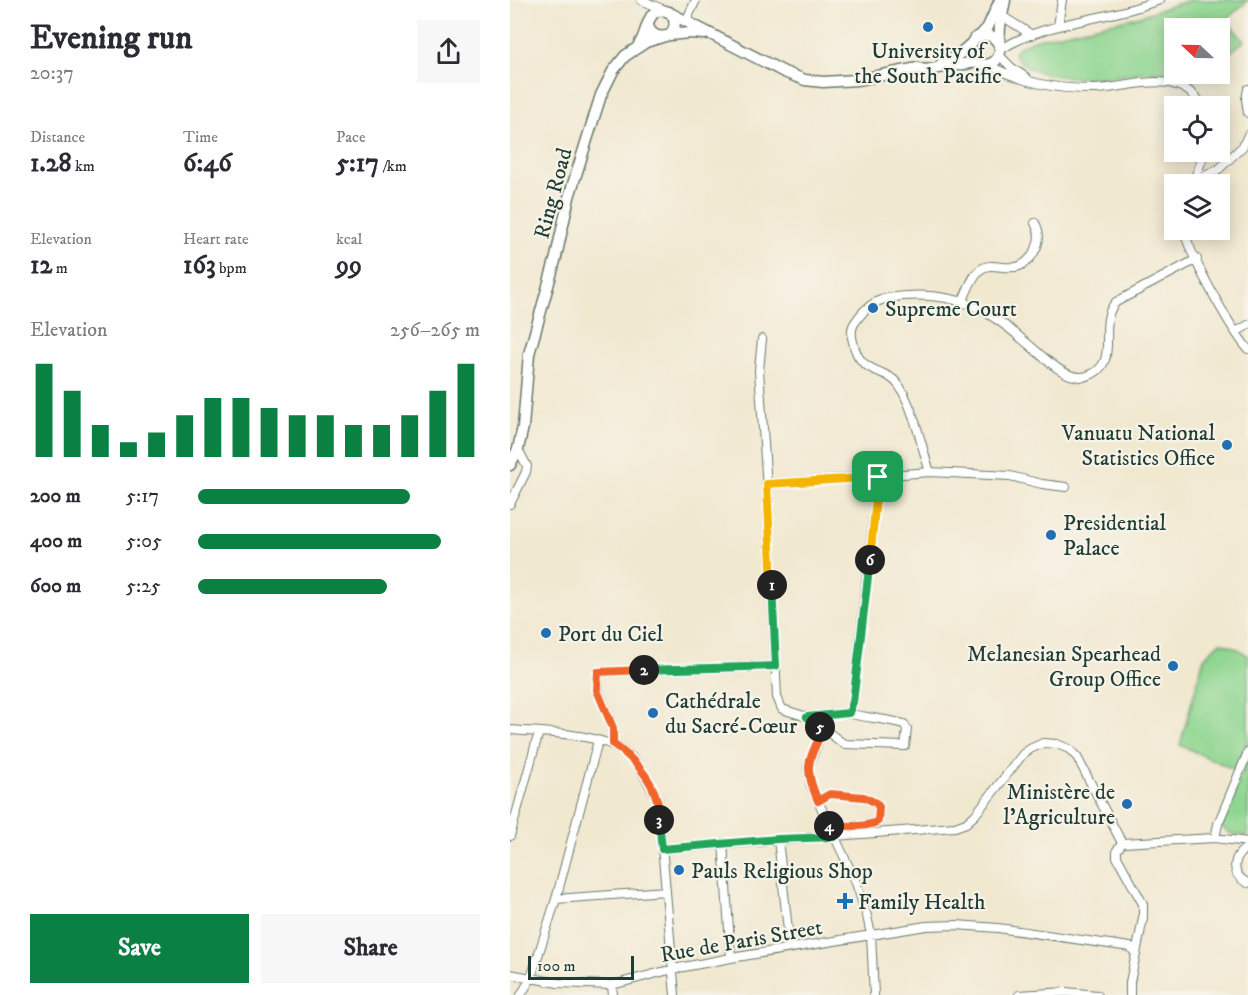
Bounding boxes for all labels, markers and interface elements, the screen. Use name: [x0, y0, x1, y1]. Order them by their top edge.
text: Evening run: [30, 18, 192, 59]
north arrow: [1164, 18, 1230, 84]
map controls: [1164, 18, 1230, 240]
button: share: [417, 20, 480, 83]
marker: University of the South Pacific: [921, 20, 935, 34]
place label: University of the South Pacific: [854, 38, 1002, 90]
text: 20:37: [30, 61, 74, 86]
button: locate: [1164, 96, 1230, 162]
text: Distance: [30, 127, 85, 147]
text: Time: [183, 127, 218, 147]
text: Pace: [336, 127, 366, 147]
street label: Ring Road: [528, 145, 579, 242]
text: 1.28: [30, 147, 72, 180]
text: 6:46: [183, 147, 232, 180]
text: 5:17: [336, 147, 379, 180]
text: km: [72, 156, 95, 176]
text: /km: [379, 156, 407, 176]
button: layers: [1164, 174, 1230, 240]
text: Elevation: [30, 229, 92, 249]
text: Heart rate: [183, 229, 249, 249]
text: kcal: [336, 229, 362, 249]
text: 12: [30, 249, 52, 282]
text: 163: [183, 249, 216, 282]
text: 99: [336, 249, 362, 282]
text: m: [52, 258, 68, 278]
text: bpm: [216, 258, 247, 278]
place label: Supreme Court: [885, 296, 1017, 323]
marker: Supreme Court: [866, 301, 880, 315]
text: Elevation: [30, 318, 107, 343]
text: 256–265 m: [390, 318, 480, 343]
place label: Vanuatu National Statistics Office: [1061, 420, 1215, 472]
marker: Vanuatu National Statistics Office: [1220, 438, 1234, 452]
pin: [852, 451, 903, 502]
icon: arrive: [861, 460, 894, 493]
text: 200 m: [30, 484, 81, 509]
text: 5:17: [126, 484, 159, 509]
place label: Presidential Palace: [1063, 510, 1167, 562]
marker: Presidential Palace: [1044, 528, 1058, 542]
text: 400 m: [30, 529, 82, 554]
text: 5:05: [126, 529, 162, 554]
pin: 6: [855, 545, 885, 575]
text: 6: [866, 550, 874, 570]
pin: 1: [757, 570, 787, 600]
text: 600 m: [30, 574, 81, 599]
text: 5:25: [126, 574, 161, 599]
text: 1: [769, 575, 775, 595]
place label: Port du Ciel: [558, 621, 664, 648]
marker: Port du Ciel: [539, 626, 553, 640]
place label: Melanesian Spearhead Group Office: [967, 641, 1161, 693]
pin: 2: [629, 655, 659, 685]
marker: Melanesian Spearhead Group Office: [1166, 659, 1180, 673]
text: 2: [640, 660, 648, 680]
place label: Cathédrale du Sacré-Cœur: [665, 688, 798, 740]
marker: Cathédrale du Sacré-Cœur: [646, 706, 660, 720]
pin: 5: [805, 712, 835, 742]
text: 5: [816, 717, 824, 737]
place label: Ministère de l'Agriculture: [1003, 779, 1115, 831]
marker: Ministère de l'Agriculture: [1120, 797, 1134, 811]
pin: 3: [644, 805, 674, 835]
text: 3: [656, 810, 662, 830]
pin: 4: [814, 811, 844, 841]
text: 4: [824, 816, 834, 836]
place label: Pauls Religious Shop: [691, 858, 873, 885]
marker: Pauls Religious Shop: [672, 863, 686, 877]
place label: Family Health: [858, 889, 986, 916]
marker: Family Health: [836, 892, 854, 910]
button: Save: [30, 914, 249, 983]
button: Share: [261, 914, 480, 983]
street label: Rue de Paris Street: [658, 914, 824, 969]
scale bar: [528, 953, 634, 980]
text: 100 m: [537, 956, 576, 976]

